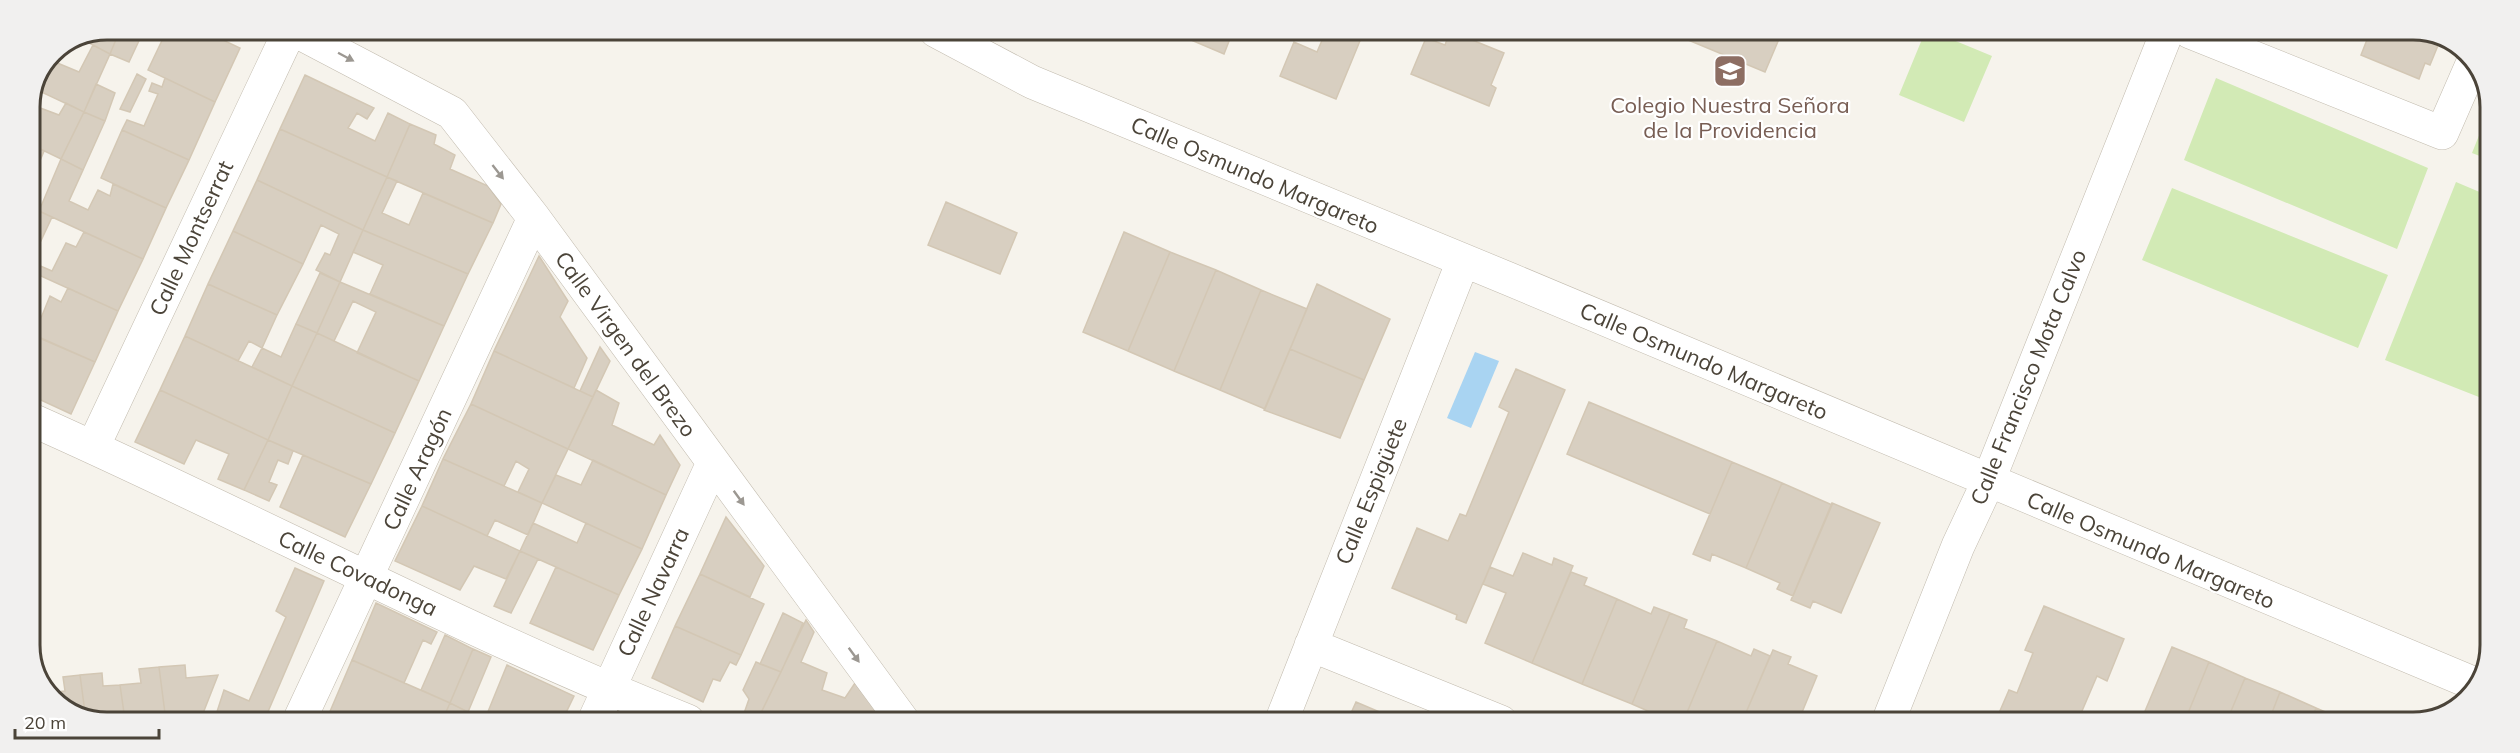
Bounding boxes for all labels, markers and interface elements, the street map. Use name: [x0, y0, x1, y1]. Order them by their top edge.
one-way arrow: [337, 53, 354, 62]
school or university icon: Colegio Nuestra Señora de la Providencia: [1712, 53, 1748, 89]
place label: Colegio Nuestra Señora de la Providencia: [1610, 91, 1850, 144]
street label: Calle Osmundo Margareto: [1127, 110, 1383, 240]
street label: Calle Montserrat: [143, 156, 239, 320]
one-way arrow: [492, 164, 505, 180]
street label: Calle Francisco Mota Calvo: [1964, 245, 2092, 509]
street label: Calle Virgen del Brezo: [549, 246, 703, 442]
street label: Calle Osmundo Margareto: [1576, 296, 1832, 426]
street label: Calle Aragón: [376, 403, 458, 535]
street label: Calle Espigüete: [1329, 414, 1413, 568]
street label: Calle Osmundo Margareto: [2023, 485, 2279, 615]
one-way arrow: [732, 491, 744, 506]
street label: Calle Navarra: [611, 523, 695, 661]
street label: Calle Covadonga: [274, 524, 442, 622]
one-way arrow: [848, 647, 860, 663]
scale bar: [15, 702, 159, 740]
text: 20 m: [24, 711, 66, 734]

